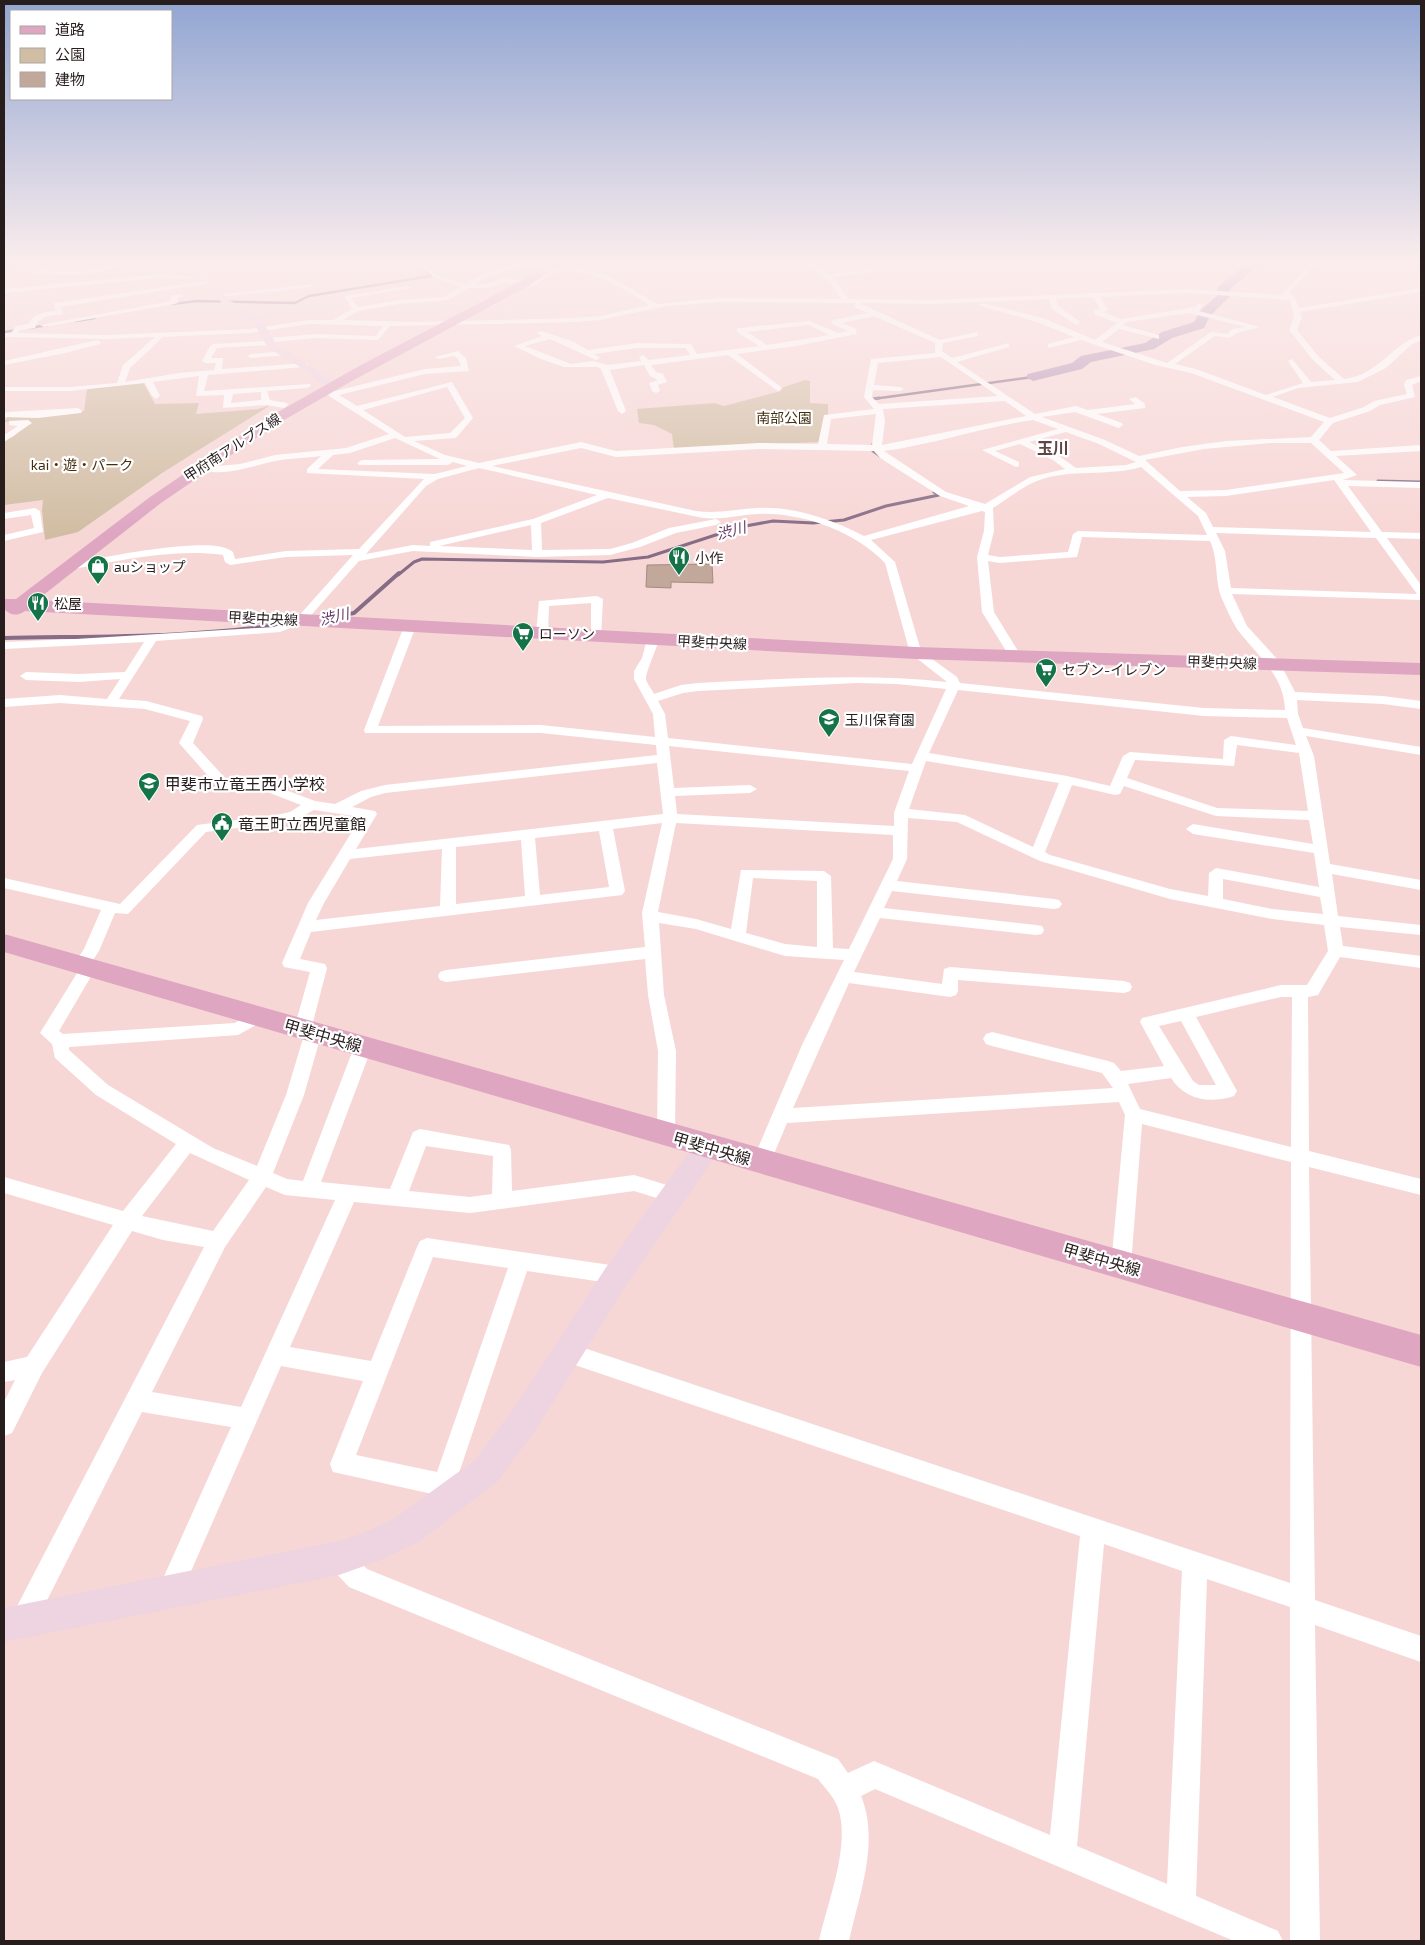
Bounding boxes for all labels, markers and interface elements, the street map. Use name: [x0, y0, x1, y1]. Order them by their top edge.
legend: [10, 10, 172, 100]
text: 道路: [55, 20, 85, 38]
text: 公園: [55, 45, 85, 63]
text: 建物: [55, 70, 85, 88]
street label: 甲府南アルプス線: [180, 409, 284, 485]
park label: 南部公園: [756, 409, 812, 426]
district label: 玉川: [1037, 438, 1069, 457]
park label: kai・遊・パーク: [31, 456, 133, 473]
water label: 渋川: [714, 517, 750, 543]
restaurant icon: 小作: [667, 545, 691, 576]
place label: 小作: [695, 549, 723, 566]
shop icon: auショップ: [86, 554, 110, 585]
place label: auショップ: [114, 558, 186, 575]
restaurant icon: 松屋: [26, 591, 50, 622]
place label: 松屋: [54, 595, 82, 612]
water label: 渋川: [317, 603, 353, 628]
street label: 甲斐中央線: [228, 608, 298, 628]
supermarket icon: ローソン: [511, 621, 535, 652]
place label: ローソン: [539, 625, 595, 642]
street label: 甲斐中央線: [677, 632, 747, 652]
street label: 甲斐中央線: [1187, 652, 1257, 672]
supermarket icon: セブン-イレブン: [1034, 657, 1058, 688]
place label: セブン-イレブン: [1062, 661, 1166, 678]
school or university icon: 玉川保育園: [817, 707, 841, 738]
place label: 玉川保育園: [845, 711, 915, 728]
school or university icon: 甲斐市立竜王西小学校: [137, 771, 161, 802]
place label: 甲斐市立竜王西小学校: [165, 774, 325, 793]
public building icon: 竜王町立西児童館: [210, 811, 234, 842]
place label: 竜王町立西児童館: [238, 814, 366, 833]
street label: 甲斐中央線: [282, 1015, 364, 1055]
street label: 甲斐中央線: [671, 1128, 753, 1168]
street label: 甲斐中央線: [1061, 1239, 1143, 1279]

